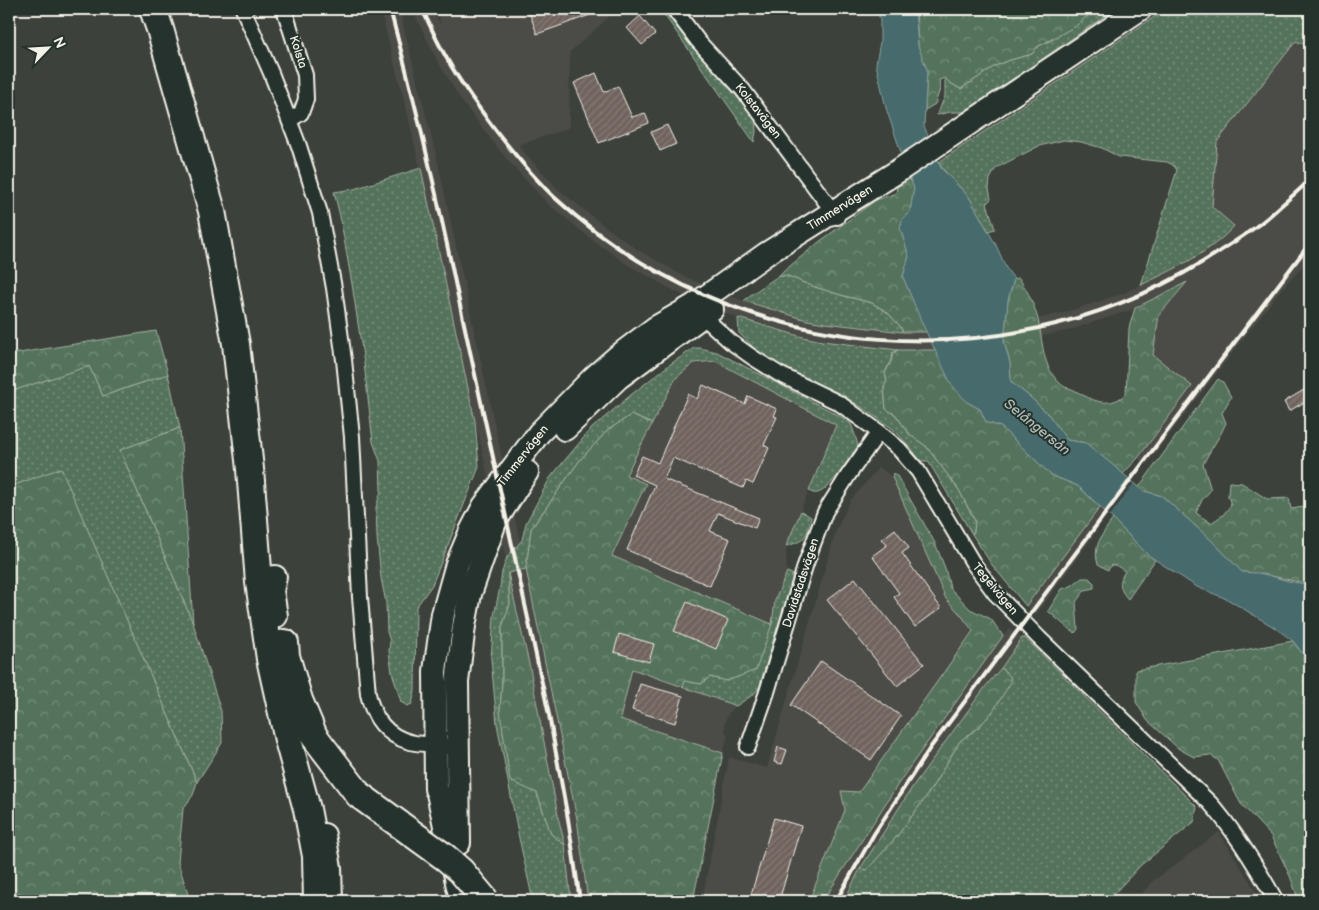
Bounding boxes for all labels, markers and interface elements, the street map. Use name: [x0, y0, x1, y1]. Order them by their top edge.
north arrow: [22, 22, 72, 72]
text: N: [49, 34, 69, 51]
street label: Kolsta: [286, 34, 310, 70]
street label: Kolstavägen: [732, 80, 784, 142]
street label: Timmervägen: [805, 182, 876, 234]
water label: Selångersån: [1001, 395, 1074, 459]
street label: Timmervägen: [494, 422, 552, 490]
street label: Davidstadsvägen: [780, 536, 823, 630]
street label: Tegelvägen: [969, 560, 1021, 618]

